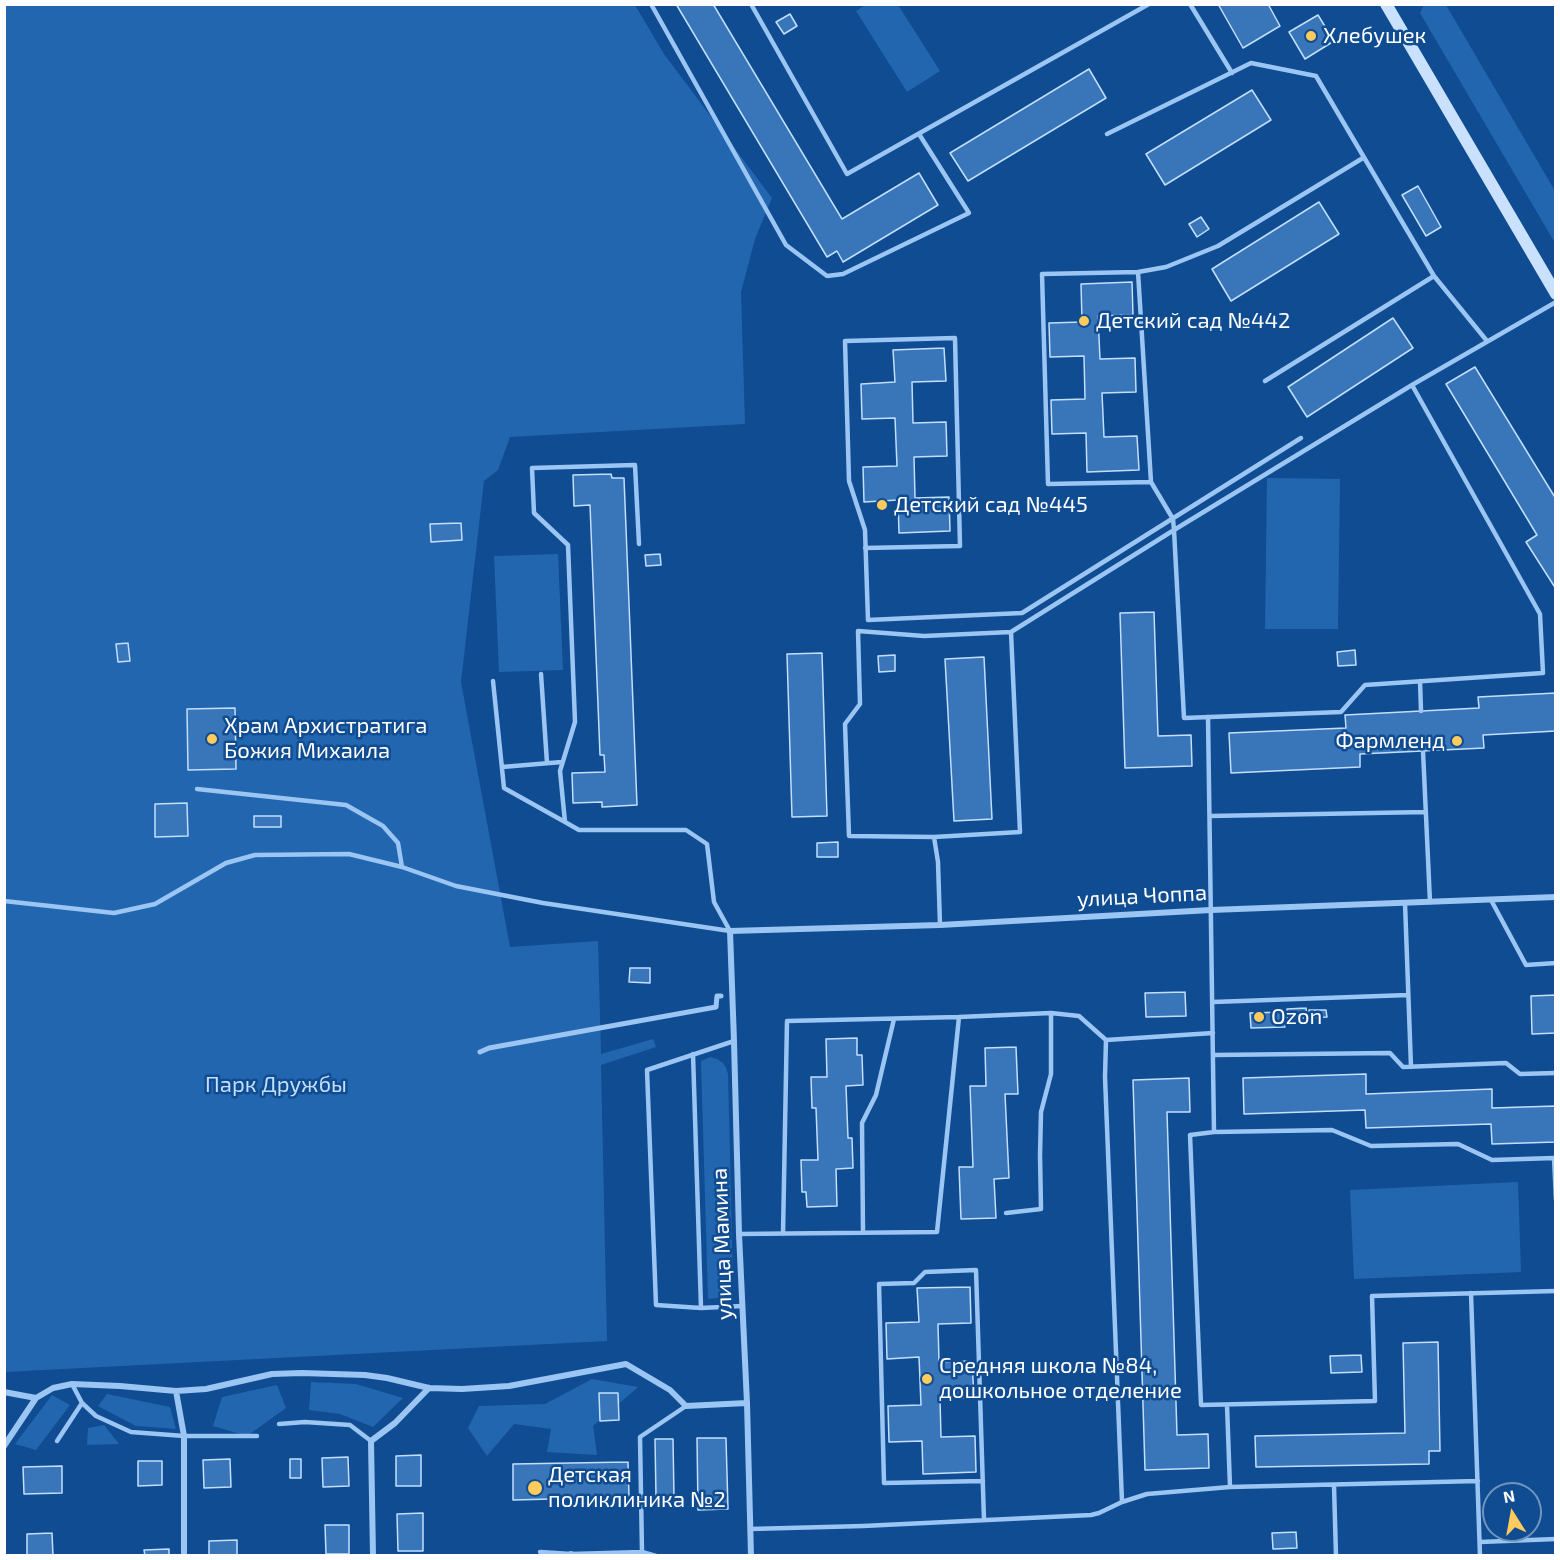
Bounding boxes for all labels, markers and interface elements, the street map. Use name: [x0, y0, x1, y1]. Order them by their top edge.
place label: Хлебушек: [1323, 23, 1426, 49]
marker: Хлебушек: [1304, 29, 1318, 43]
place label: Детский сад №442: [1096, 308, 1290, 334]
marker: Детский сад №442: [1077, 314, 1091, 328]
place label: Детский сад №445: [894, 492, 1088, 518]
marker: Детский сад №445: [875, 498, 889, 512]
place label: Храм Архистратига Божия Михаила: [224, 713, 427, 764]
place label: Фармленд: [1336, 728, 1445, 754]
marker: Храм Архистратига Божия Михаила: [205, 732, 219, 746]
marker: Фармленд: [1450, 734, 1464, 748]
street label: улица Чоппа: [1076, 879, 1208, 913]
place label: Ozon: [1271, 1004, 1322, 1030]
marker: Ozon: [1252, 1010, 1266, 1024]
park label: Парк Дружбы: [205, 1072, 347, 1098]
street label: улица Мамина: [706, 1168, 738, 1320]
place label: Средняя школа №84, дошкольное отделение: [939, 1353, 1182, 1404]
marker: Средняя школа №84, дошкольное отделение: [920, 1372, 934, 1386]
place label: Детская поликлиника №2: [548, 1462, 726, 1514]
marker: Детская поликлиника №2: [526, 1479, 544, 1497]
north arrow: [1482, 1482, 1542, 1542]
text: N: [1501, 1485, 1516, 1506]

